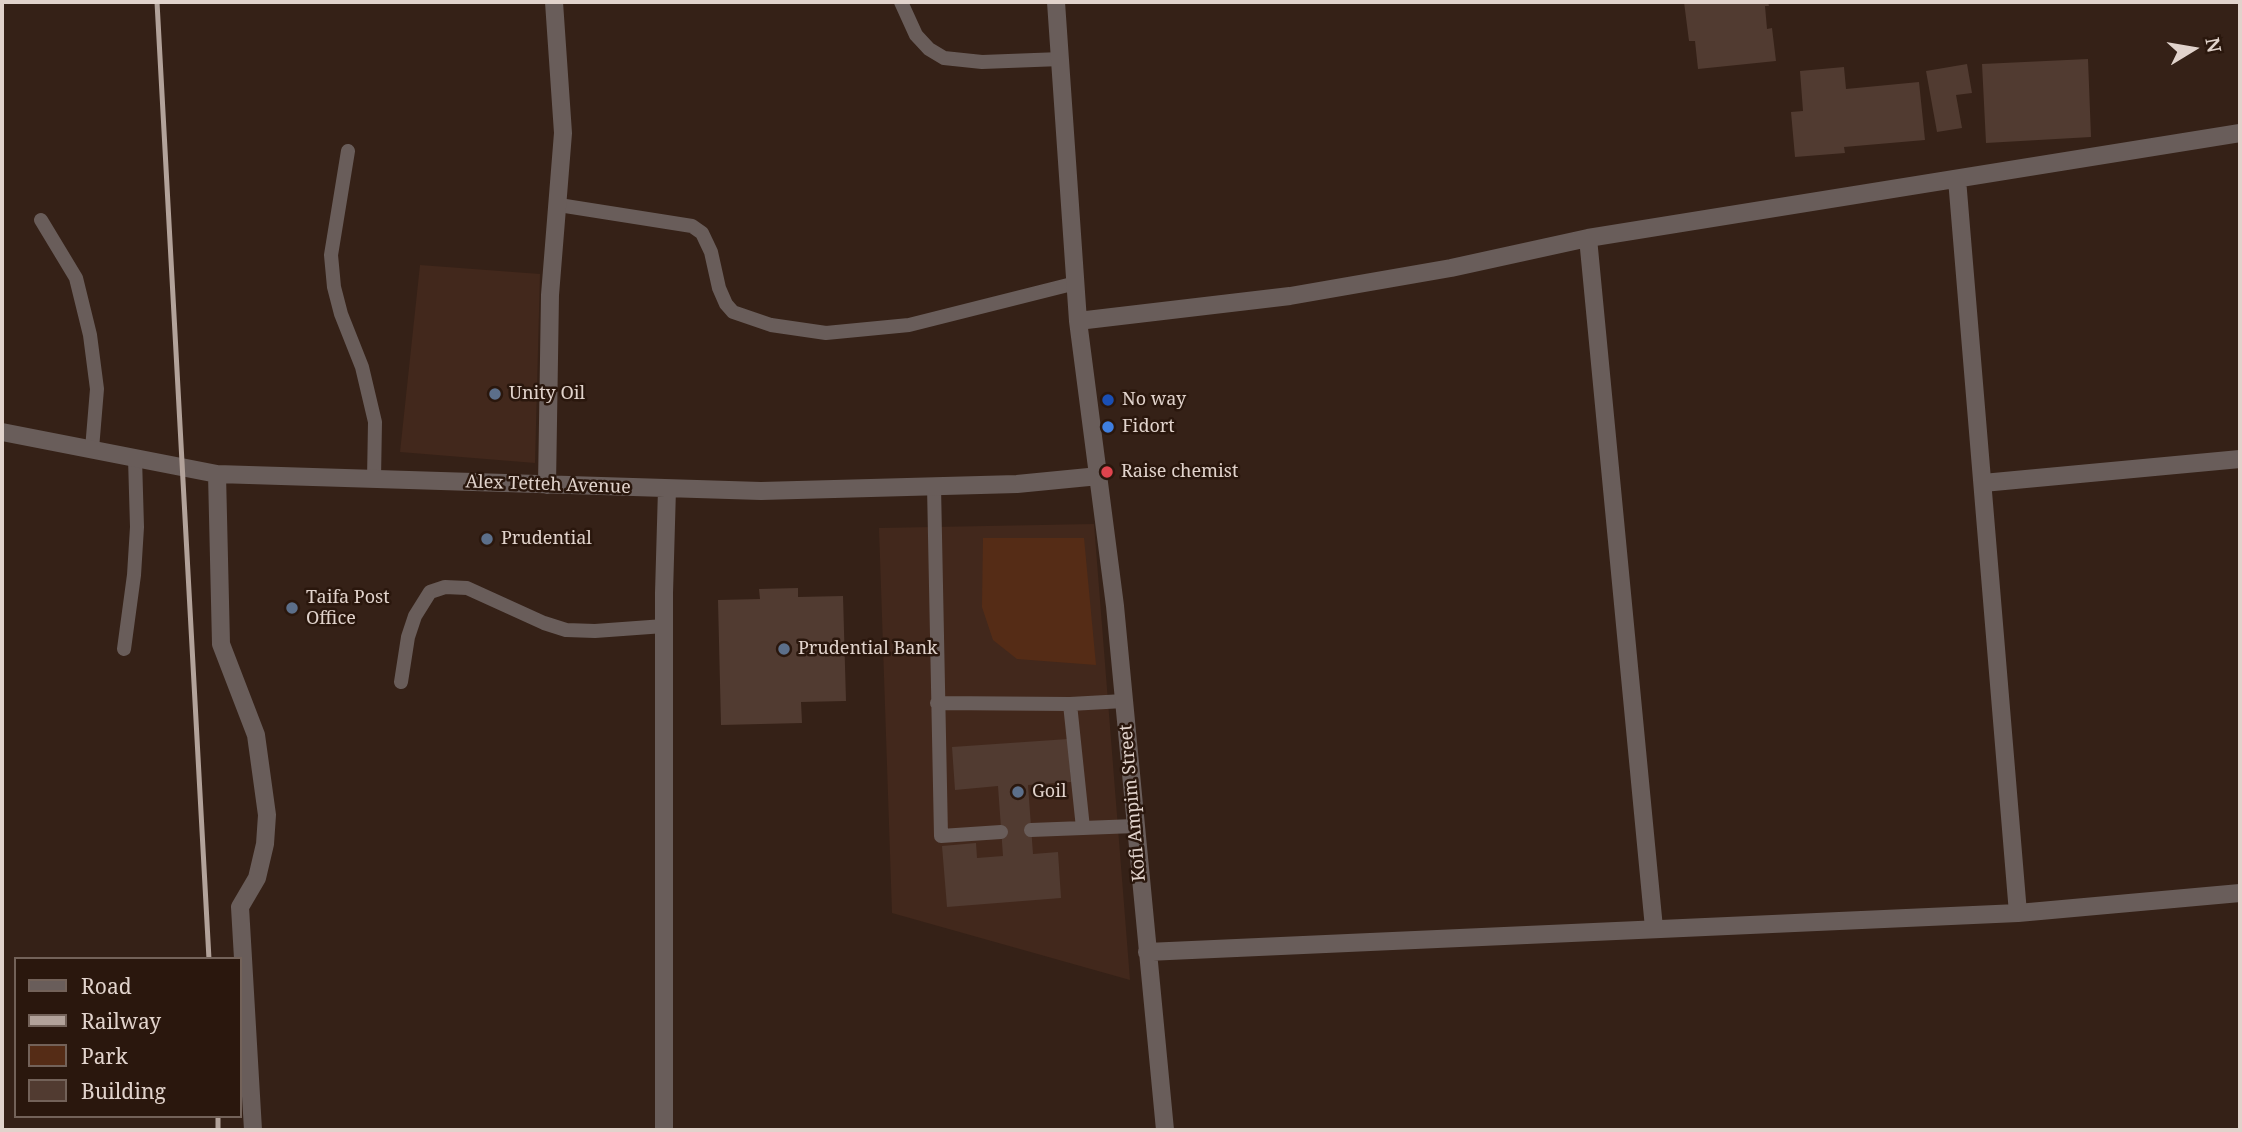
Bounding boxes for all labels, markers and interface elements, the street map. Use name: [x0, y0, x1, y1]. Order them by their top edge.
north arrow: [2158, 14, 2228, 84]
text: N: [2199, 35, 2228, 55]
place label: Unity Oil: [509, 383, 585, 405]
marker: Unity Oil: [487, 386, 503, 402]
place label: No way: [1122, 389, 1186, 411]
marker: No way: [1100, 392, 1116, 408]
place label: Fidort: [1122, 416, 1175, 438]
marker: Fidort: [1100, 419, 1116, 435]
place label: Raise chemist: [1121, 461, 1238, 483]
marker: Raise chemist: [1099, 464, 1115, 480]
street label: Alex Tetteh Avenue: [465, 471, 631, 499]
place label: Prudential: [501, 528, 592, 550]
marker: Prudential: [479, 531, 495, 547]
place label: Taifa Post Office: [306, 587, 390, 630]
marker: Taifa Post Office: [284, 600, 300, 616]
place label: Prudential Bank: [798, 638, 938, 660]
marker: Prudential Bank: [776, 641, 792, 657]
street label: Kofi Ampim Street: [1115, 724, 1151, 882]
place label: Goil: [1032, 781, 1067, 803]
marker: Goil: [1010, 784, 1026, 800]
legend: [14, 957, 242, 1118]
text: Road: [81, 972, 132, 1000]
text: Railway: [81, 1007, 161, 1035]
text: Park: [81, 1042, 128, 1070]
text: Building: [81, 1077, 166, 1105]

